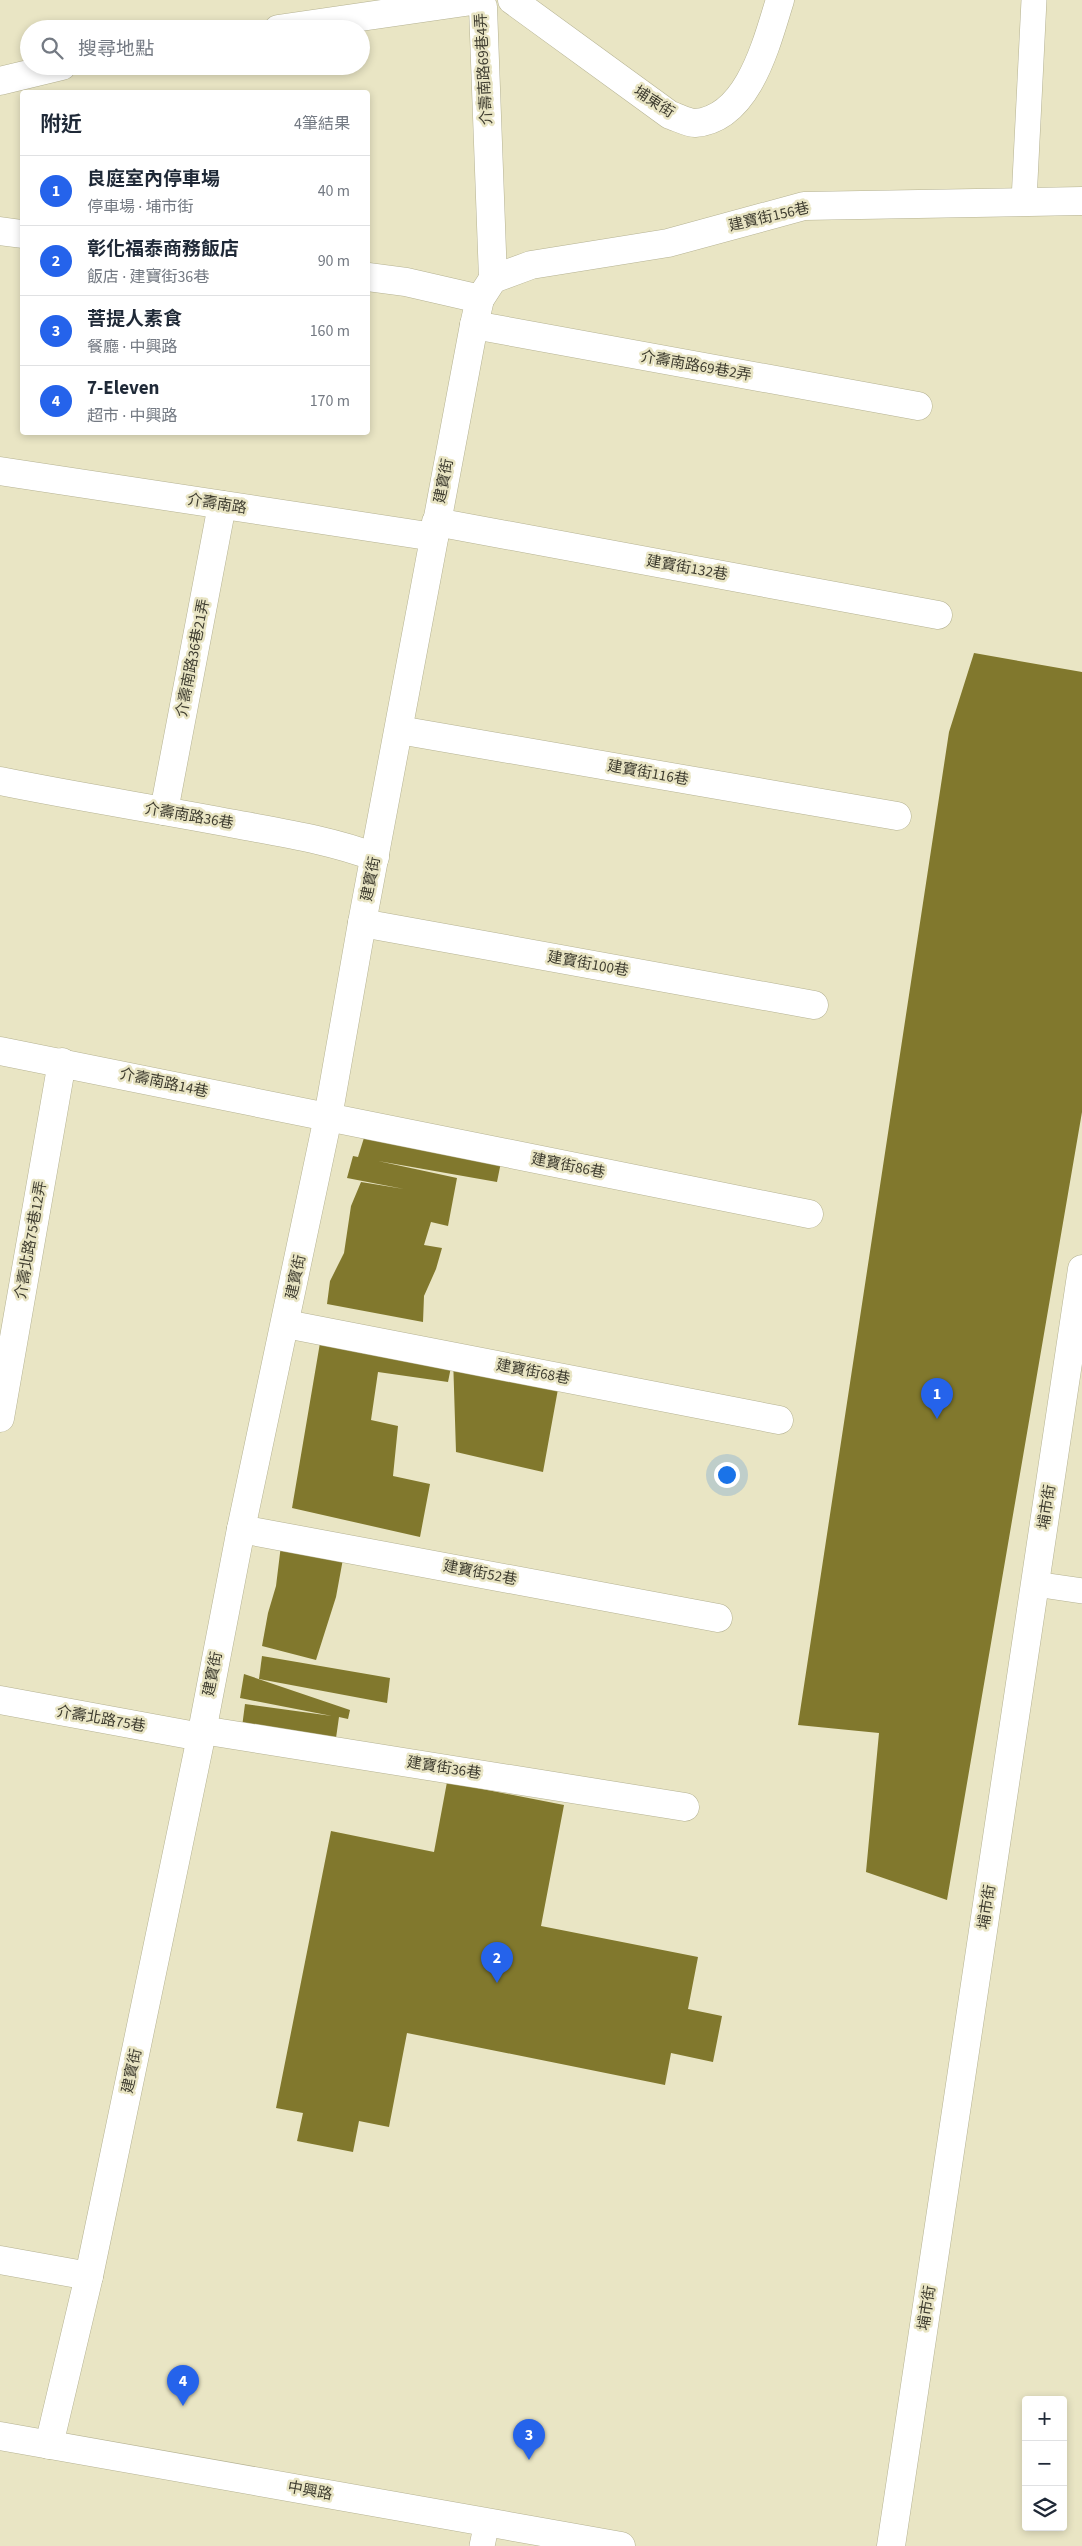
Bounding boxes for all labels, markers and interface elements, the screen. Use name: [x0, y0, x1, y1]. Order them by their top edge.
street label: 介壽南路69巷4弄: [471, 12, 497, 126]
search box: [20, 20, 370, 75]
icon: search: [38, 34, 66, 62]
text: 搜尋地點: [78, 36, 154, 63]
street label: 埔東街: [629, 81, 679, 123]
text: 附近: [40, 109, 82, 139]
text: 4筆結果: [294, 113, 350, 135]
text: 良庭室內停車場: [87, 166, 220, 193]
text: 1: [52, 180, 60, 202]
text: 40 m: [318, 180, 350, 202]
text: 停車場 · 埔市街: [87, 196, 193, 218]
street label: 建寶街156巷: [727, 198, 811, 236]
text: 彰化福泰商務飯店: [87, 236, 239, 263]
text: 2: [52, 250, 60, 272]
text: 90 m: [318, 250, 350, 272]
text: 飯店 · 建寶街36巷: [87, 266, 209, 288]
text: 菩提人素食: [87, 306, 182, 333]
text: 3: [52, 320, 60, 342]
text: 160 m: [310, 320, 350, 342]
text: 餐廳 · 中興路: [87, 336, 177, 358]
street label: 介壽南路69巷2弄: [639, 346, 753, 386]
text: 7-Eleven: [87, 375, 159, 402]
text: 4: [52, 390, 60, 412]
text: 170 m: [310, 390, 350, 412]
text: 超市 · 中興路: [87, 405, 177, 427]
street label: 建寶街: [429, 457, 459, 505]
street label: 介壽南路: [186, 489, 248, 519]
street label: 建寶街132巷: [645, 551, 729, 585]
street label: 介壽南路36巷21弄: [171, 597, 215, 719]
street label: 建寶街116巷: [606, 756, 690, 790]
street label: 介壽南路36巷: [143, 798, 235, 834]
street label: 建寶街: [356, 855, 386, 903]
street label: 建寶街100巷: [546, 947, 630, 981]
street label: 介壽南路14巷: [118, 1063, 210, 1103]
street label: 建寶街86巷: [529, 1149, 607, 1183]
street label: 介壽北路75巷12弄: [10, 1179, 52, 1301]
street label: 建寶街: [281, 1253, 311, 1301]
street label: 建寶街68巷: [494, 1355, 572, 1389]
pin: 1: [921, 1378, 953, 1419]
your location: [714, 1462, 740, 1488]
street label: 埔市街: [1033, 1483, 1061, 1531]
street label: 建寶街52巷: [441, 1556, 519, 1590]
street label: 建寶街: [198, 1650, 228, 1698]
street label: 介壽北路75巷: [55, 1701, 147, 1737]
street label: 建寶街36巷: [405, 1752, 483, 1784]
street label: 埔市街: [973, 1883, 1001, 1931]
pin: 2: [481, 1942, 513, 1983]
street label: 建寶街: [117, 2047, 147, 2095]
street label: 埔市街: [913, 2284, 941, 2332]
pin: 4: [167, 2365, 199, 2406]
map controls: [1022, 2396, 1067, 2531]
button: +: [1022, 2396, 1067, 2441]
pin: 3: [513, 2419, 545, 2460]
button: −: [1022, 2441, 1067, 2486]
street label: 中興路: [286, 2477, 334, 2505]
button: layers: [1022, 2486, 1067, 2531]

